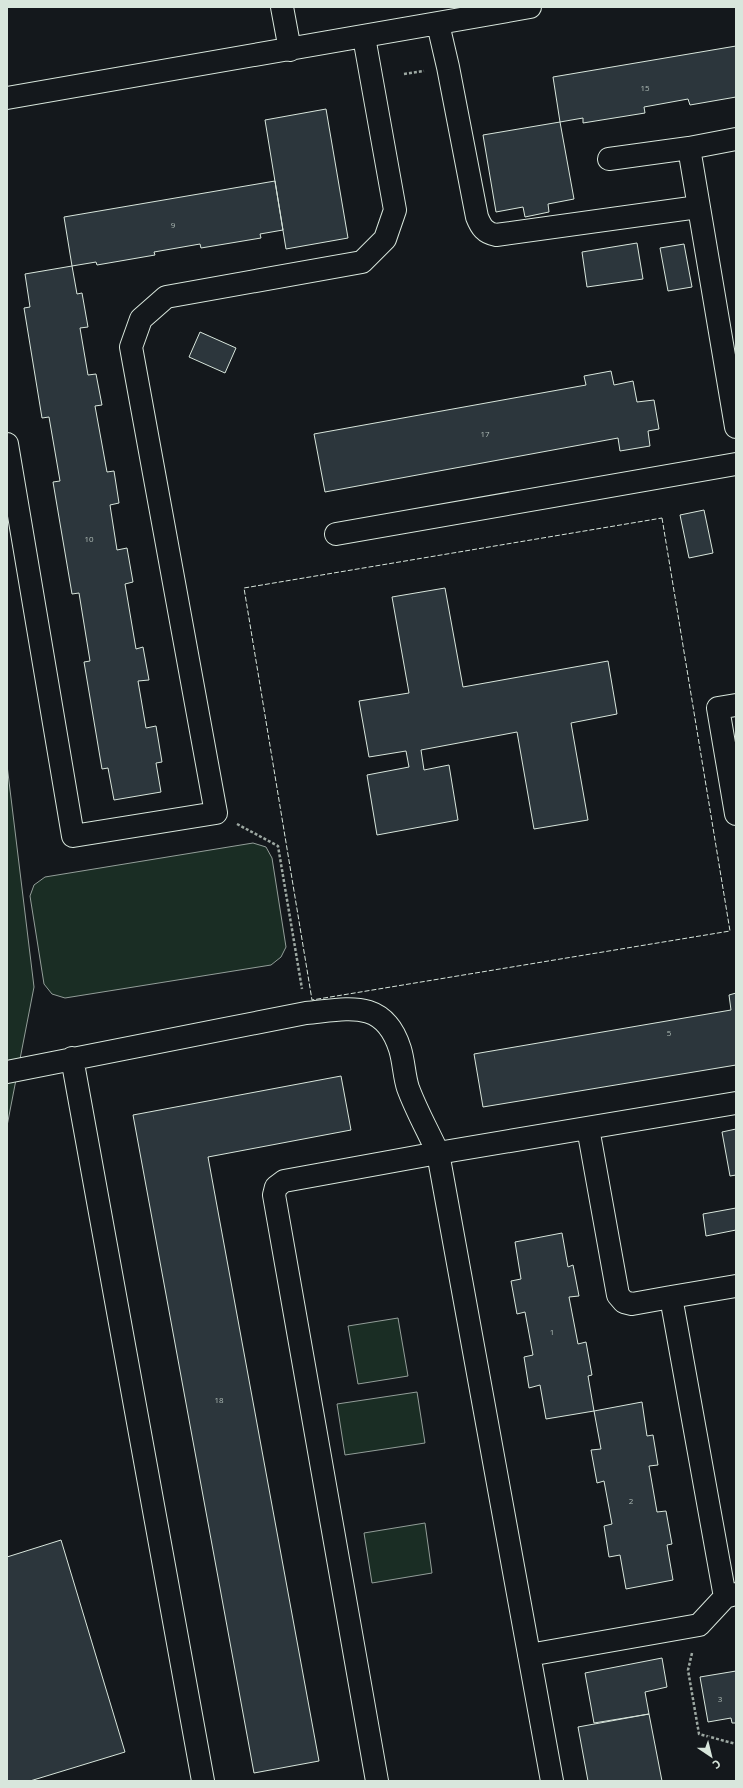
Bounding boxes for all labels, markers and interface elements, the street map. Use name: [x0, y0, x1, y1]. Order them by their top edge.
house number: 15: [640, 82, 650, 93]
house number: 9: [171, 219, 176, 230]
house number: 17: [480, 428, 490, 439]
house number: 10: [84, 533, 94, 544]
house number: 5: [667, 1027, 672, 1038]
house number: 1: [550, 1326, 554, 1337]
house number: 18: [214, 1394, 224, 1405]
house number: 2: [629, 1495, 634, 1506]
house number: 3: [718, 1693, 723, 1704]
north arrow: [691, 1736, 731, 1776]
text: С: [710, 1756, 724, 1773]

